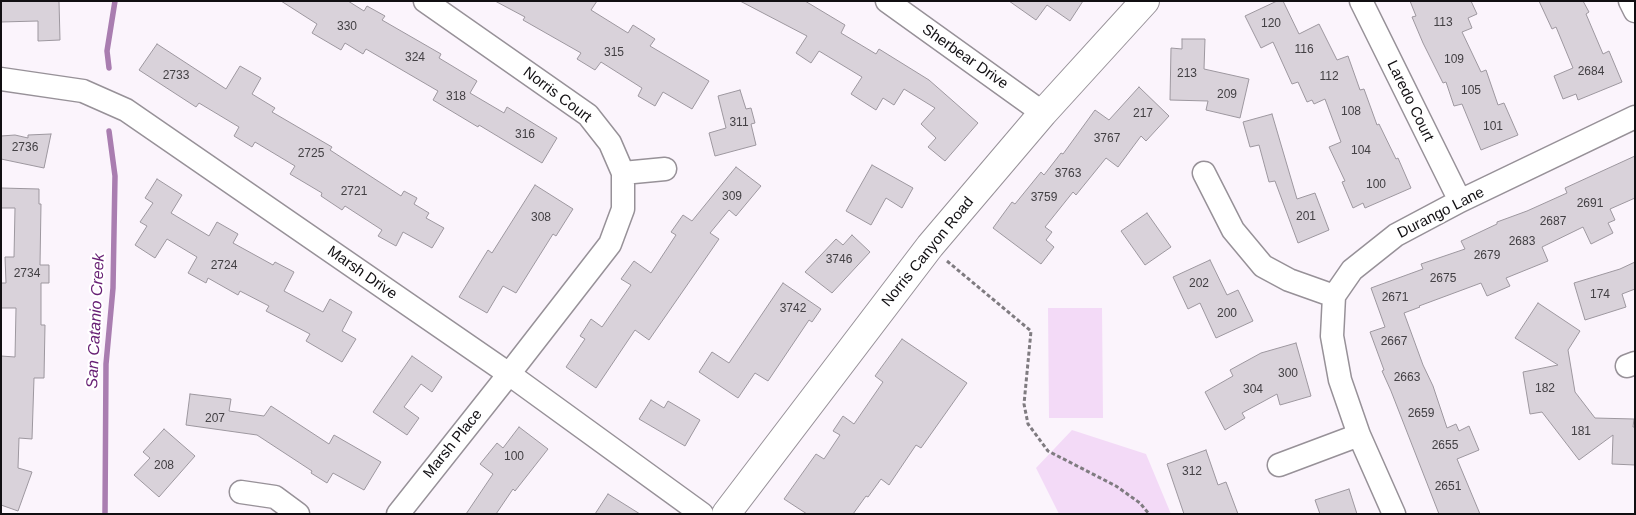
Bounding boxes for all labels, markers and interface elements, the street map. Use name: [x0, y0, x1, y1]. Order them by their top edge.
house number: 113: [1433, 16, 1453, 30]
house number: 120: [1261, 17, 1281, 31]
house number: 330: [337, 20, 357, 34]
street label: Sherbear Drive: [919, 21, 1011, 93]
house number: 116: [1294, 43, 1314, 57]
house number: 315: [604, 46, 624, 60]
house number: 324: [405, 51, 425, 65]
house number: 109: [1444, 53, 1464, 67]
street label: Laredo Court: [1383, 58, 1437, 144]
street label: Norris Court: [519, 63, 595, 127]
house number: 2684: [1578, 65, 1604, 79]
house number: 213: [1177, 67, 1197, 81]
house number: 2733: [163, 69, 189, 83]
house number: 112: [1319, 70, 1339, 84]
house number: 105: [1461, 84, 1481, 98]
house number: 209: [1217, 88, 1237, 102]
house number: 318: [446, 90, 466, 104]
house number: 108: [1341, 105, 1361, 119]
house number: 217: [1133, 107, 1153, 121]
house number: 311: [729, 116, 749, 130]
house number: 101: [1483, 120, 1503, 134]
house number: 316: [515, 128, 535, 142]
house number: 3767: [1094, 132, 1120, 146]
house number: 2736: [12, 141, 38, 155]
house number: 104: [1351, 144, 1371, 158]
house number: 2725: [298, 147, 324, 161]
house number: 3763: [1055, 167, 1081, 181]
house number: 100: [1366, 178, 1386, 192]
street label: Durango Lane: [1395, 183, 1487, 243]
house number: 2721: [341, 185, 367, 199]
house number: 309: [722, 190, 742, 204]
house number: 3759: [1031, 191, 1057, 205]
street label: Norris Canyon Road: [878, 194, 978, 310]
house number: 2691: [1577, 197, 1603, 211]
house number: 201: [1296, 210, 1316, 224]
house number: 308: [531, 211, 551, 225]
house number: 2687: [1540, 215, 1566, 229]
house number: 2683: [1509, 235, 1535, 249]
street label: Marsh Drive: [324, 242, 400, 304]
house number: 2679: [1474, 249, 1500, 263]
water label: San Catanio Creek: [83, 253, 109, 389]
house number: 3746: [826, 253, 852, 267]
house number: 2724: [211, 259, 237, 273]
house number: 2734: [14, 267, 40, 281]
house number: 2675: [1430, 272, 1456, 286]
house number: 202: [1189, 277, 1209, 291]
house number: 174: [1590, 288, 1610, 302]
house number: 2671: [1382, 291, 1408, 305]
house number: 3742: [780, 302, 806, 316]
house number: 200: [1217, 307, 1237, 321]
house number: 2667: [1381, 335, 1407, 349]
house number: 300: [1278, 367, 1298, 381]
house number: 2663: [1394, 371, 1420, 385]
house number: 182: [1535, 382, 1555, 396]
house number: 304: [1243, 383, 1263, 397]
street label: Marsh Place: [420, 406, 486, 482]
house number: 2659: [1408, 407, 1434, 421]
house number: 207: [205, 412, 225, 426]
house number: 181: [1571, 425, 1591, 439]
house number: 2655: [1432, 439, 1458, 453]
house number: 100: [504, 450, 524, 464]
house number: 208: [154, 459, 174, 473]
house number: 312: [1182, 465, 1202, 479]
house number: 2651: [1435, 480, 1461, 494]

